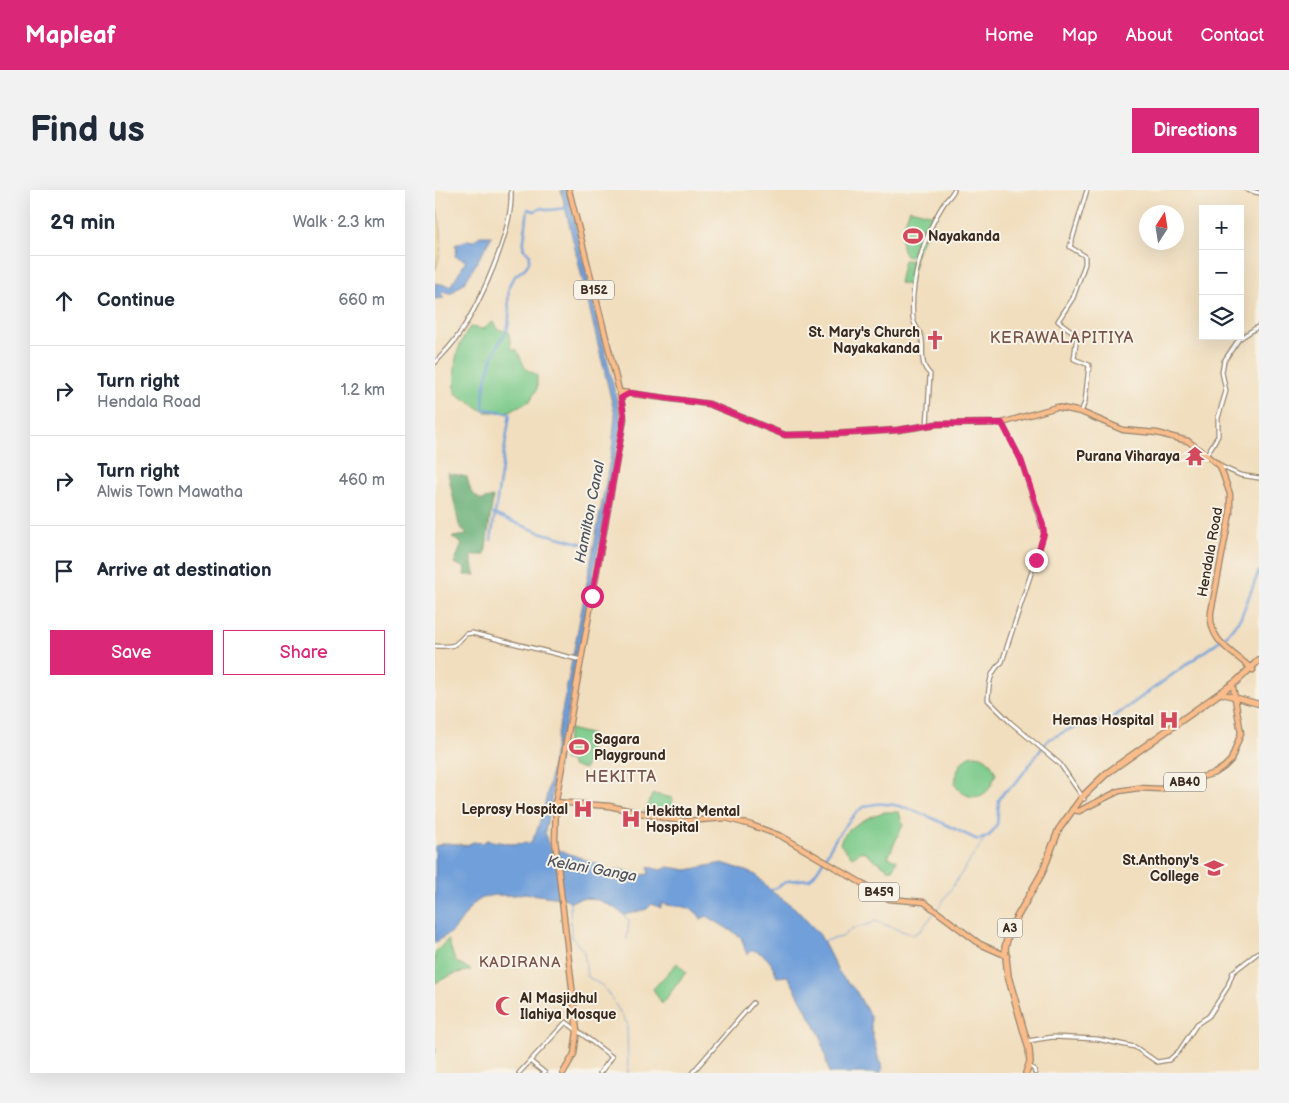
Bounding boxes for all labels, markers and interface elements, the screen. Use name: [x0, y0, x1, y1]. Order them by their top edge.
text: Mapleaf: [25, 21, 116, 50]
text: Home: [985, 25, 1034, 46]
text: Map: [1062, 25, 1098, 46]
text: About: [1126, 25, 1173, 46]
text: Contact: [1201, 25, 1264, 46]
button: Directions: [1132, 108, 1259, 153]
text: Find us: [30, 109, 145, 152]
north arrow: [1139, 205, 1184, 250]
map controls: [1199, 205, 1244, 340]
button: +: [1199, 205, 1244, 250]
text: 29 min: [50, 210, 115, 235]
text: Walk · 2.3 km: [293, 213, 385, 232]
sports icon: Nayakanda: [902, 225, 924, 247]
place label: Nayakanda: [928, 228, 1000, 245]
button: −: [1199, 250, 1244, 295]
road number: B152: [574, 280, 614, 300]
icon: ahead: [50, 287, 78, 315]
text: Continue: [97, 289, 175, 312]
text: 660 m: [338, 291, 385, 310]
button: layers: [1199, 295, 1244, 340]
place label: St. Mary's Church Nayakakanda: [808, 324, 920, 357]
church icon: St. Mary's Church Nayakakanda: [924, 329, 946, 351]
district label: KERAWALAPITIYA: [990, 329, 1134, 348]
text: Turn right: [97, 370, 180, 393]
icon: right: [50, 377, 78, 405]
text: 1.2 km: [341, 381, 385, 400]
text: Hendala Road: [97, 393, 201, 412]
temple icon: Purana Viharaya: [1184, 445, 1206, 467]
place label: Purana Viharaya: [1076, 448, 1180, 465]
water label: Hamilton Canal: [571, 459, 609, 565]
text: Turn right: [97, 460, 180, 483]
icon: right: [50, 467, 78, 495]
text: 460 m: [339, 471, 385, 490]
text: Alwis Town Mawatha: [97, 483, 243, 502]
street label: Hendala Road: [1194, 506, 1226, 598]
route end: [1025, 549, 1048, 572]
icon: arrive: [50, 557, 78, 585]
text: Arrive at destination: [97, 559, 272, 582]
route start: [581, 585, 604, 608]
button: Save: [50, 630, 213, 675]
button: Share: [223, 630, 385, 675]
hospital icon: Hemas Hospital: [1158, 709, 1180, 731]
place label: Hemas Hospital: [1052, 712, 1154, 729]
place label: Sagara Playground: [594, 731, 666, 764]
sports icon: Sagara Playground: [568, 736, 590, 758]
district label: HEKITTA: [585, 768, 657, 787]
road number: AB40: [1164, 772, 1206, 792]
hospital icon: Leprosy Hospital: [572, 798, 594, 820]
place label: Leprosy Hospital: [461, 801, 568, 818]
place label: Hekitta Mental Hospital: [646, 803, 740, 836]
hospital icon: Hekitta Mental Hospital: [620, 808, 642, 830]
water label: Kelani Ganga: [546, 852, 638, 886]
place label: St.Anthony's College: [1123, 852, 1199, 885]
school or university icon: St.Anthony's College: [1203, 857, 1225, 879]
road number: B459: [859, 882, 899, 902]
road number: A3: [997, 918, 1023, 938]
district label: KADIRANA: [479, 953, 561, 972]
place label: Al Masjidhul Ilahiya Mosque: [519, 990, 616, 1023]
mosque icon: Al Masjidhul Ilahiya Mosque: [494, 995, 516, 1017]

